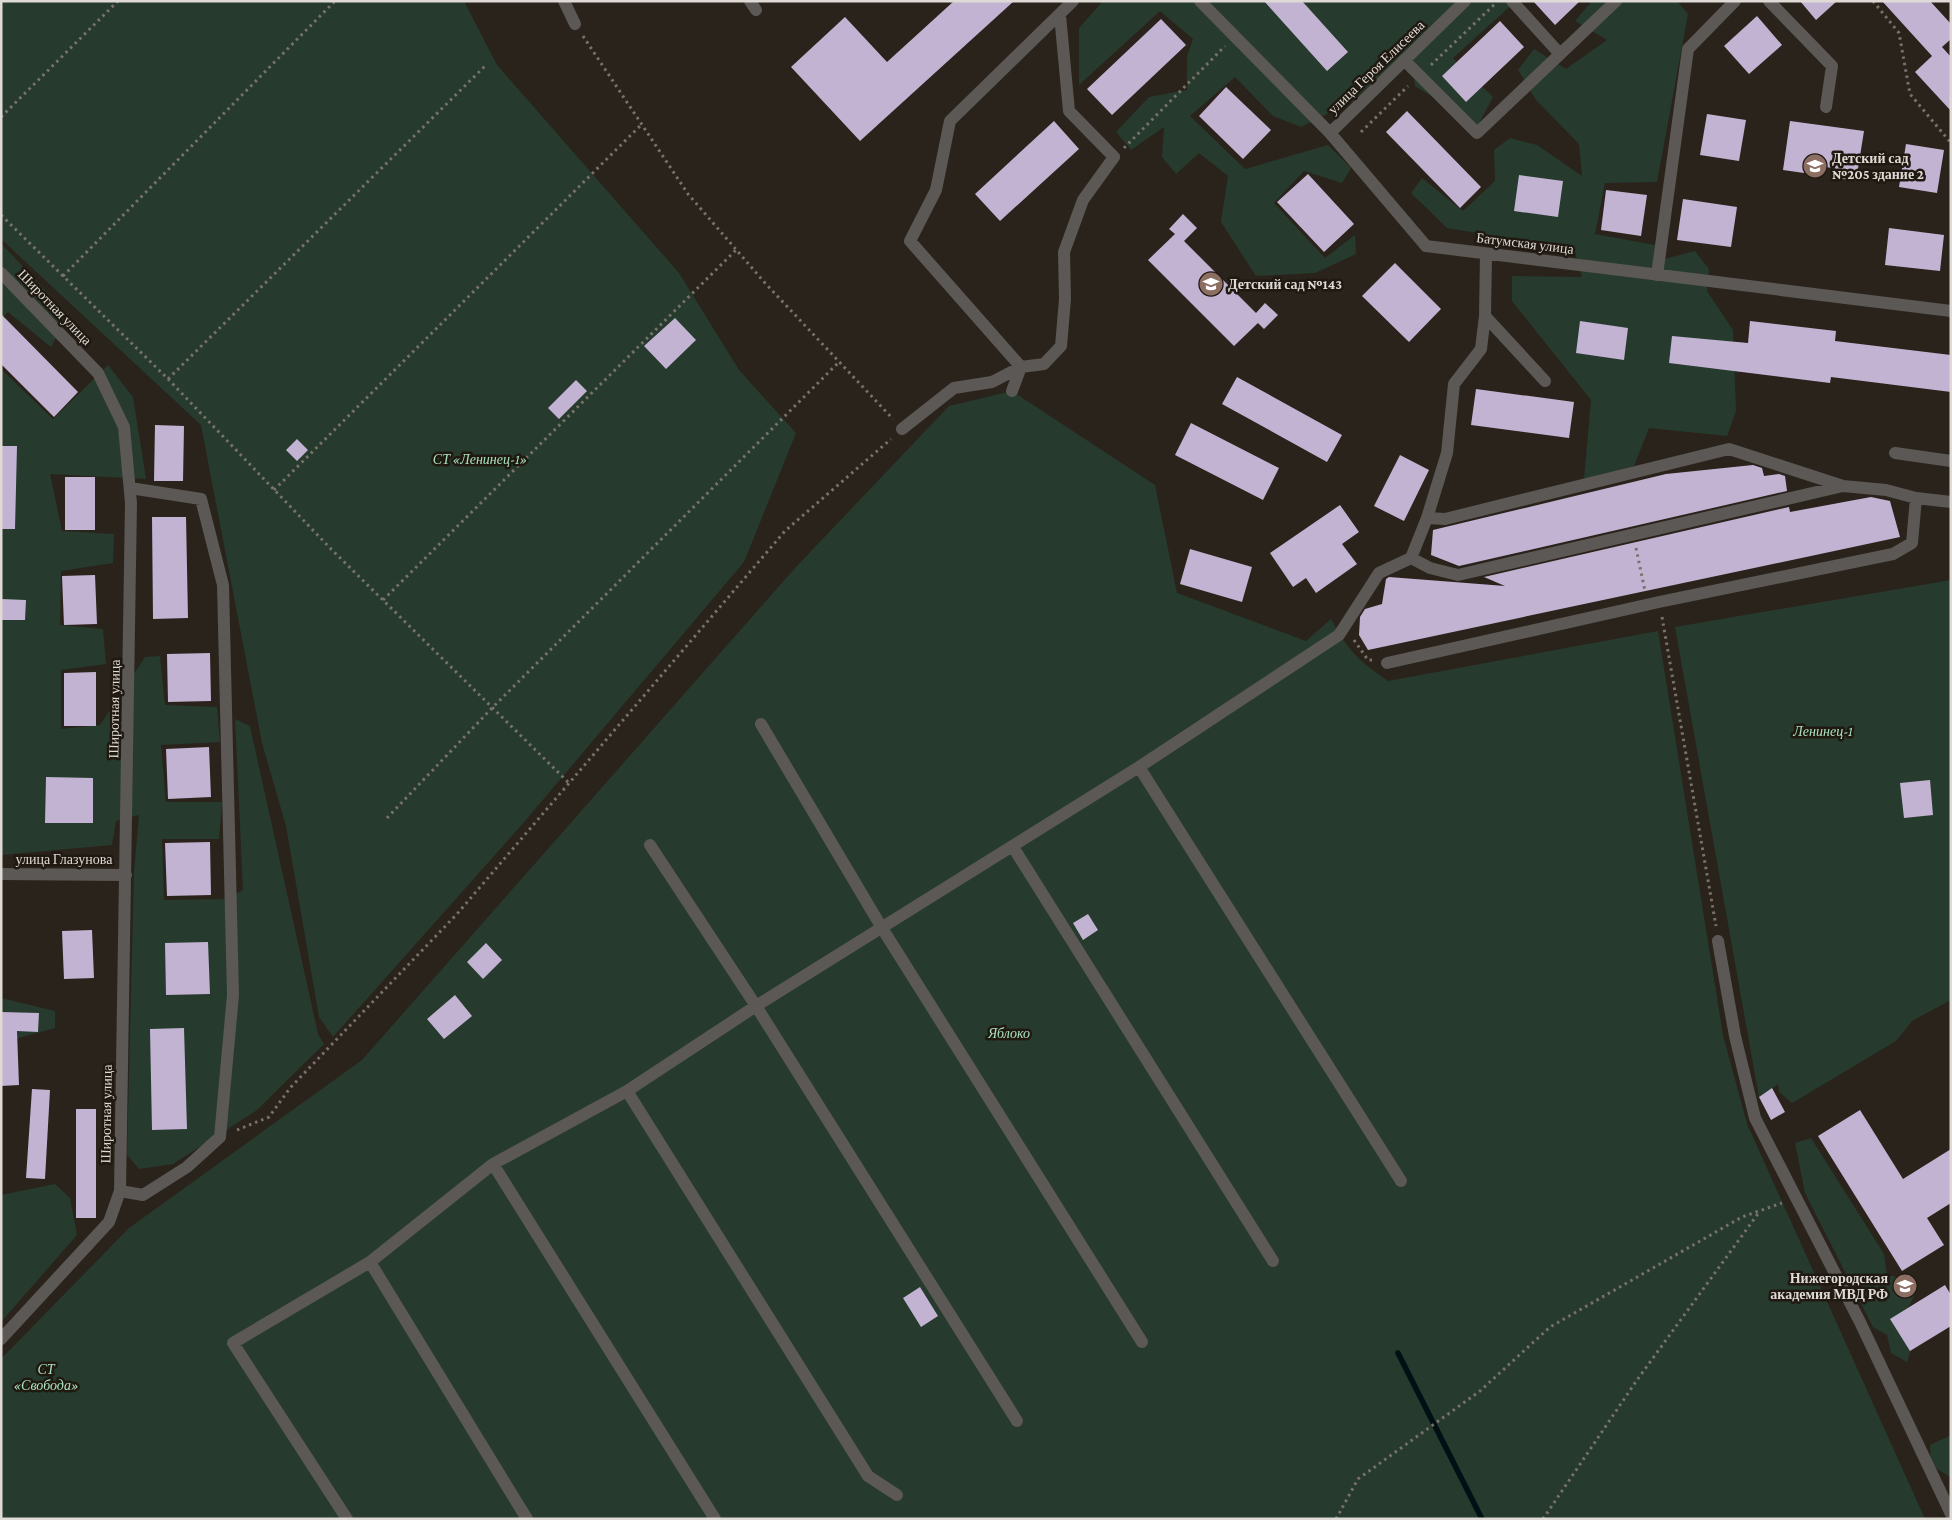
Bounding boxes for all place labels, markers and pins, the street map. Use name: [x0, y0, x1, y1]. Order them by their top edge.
place label: Детский сад №205 здание 2: [1832, 150, 1924, 182]
school or university icon: Детский сад №205 здание 2: [1802, 153, 1828, 179]
school or university icon: Детский сад №143: [1198, 271, 1224, 297]
place label: Детский сад №143: [1228, 276, 1342, 292]
place label: Нижегородская академия МВД РФ: [1770, 1270, 1888, 1302]
school or university icon: Нижегородская академия МВД РФ: [1892, 1273, 1918, 1299]

